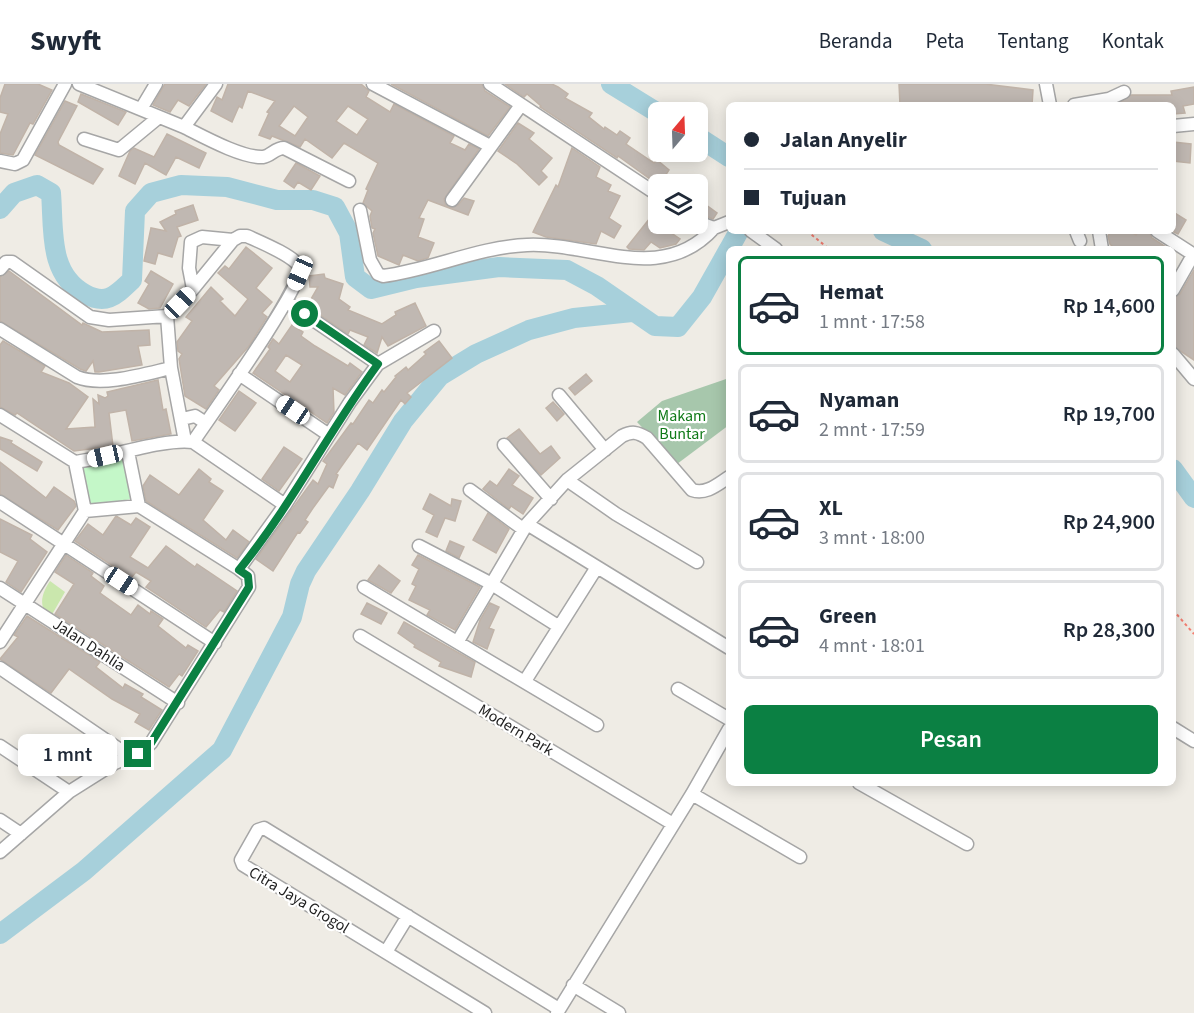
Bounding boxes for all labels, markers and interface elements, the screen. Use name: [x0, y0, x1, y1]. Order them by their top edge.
text: Swyft: [30, 21, 101, 61]
text: Beranda: [819, 26, 893, 56]
text: Peta: [926, 26, 964, 56]
text: Tentang: [997, 26, 1068, 56]
text: Kontak: [1101, 26, 1164, 56]
north arrow: [648, 102, 708, 162]
map controls: [648, 102, 708, 234]
text: Jalan Anyelir: [780, 124, 907, 156]
button: layers: [648, 174, 708, 234]
text: Tujuan: [780, 182, 847, 214]
car: [284, 253, 316, 293]
text: Hemat: [819, 276, 884, 308]
icon: car: [747, 279, 801, 333]
car: [161, 284, 199, 322]
text: Rp 14,600: [1063, 290, 1155, 322]
route start: [291, 300, 318, 327]
text: 1 mnt · 17:58: [819, 308, 925, 336]
text: Nyaman: [819, 384, 899, 416]
icon: car: [747, 387, 801, 441]
car: [273, 392, 313, 428]
text: Rp 19,700: [1063, 398, 1155, 430]
park label: Makam Buntar: [658, 405, 706, 445]
text: 2 mnt · 17:59: [819, 416, 925, 444]
car: [85, 443, 125, 469]
text: XL: [819, 492, 843, 524]
icon: car: [747, 495, 801, 549]
text: Rp 24,900: [1063, 506, 1155, 538]
text: 3 mnt · 18:00: [819, 524, 925, 552]
car: [101, 564, 141, 598]
text: Green: [819, 600, 877, 632]
icon: car: [747, 603, 801, 657]
street label: Jalan Dahlia: [48, 613, 130, 677]
text: Rp 28,300: [1063, 614, 1155, 646]
text: 4 mnt · 18:01: [819, 632, 925, 660]
street label: Modern Park: [474, 699, 558, 761]
button: Pesan: [744, 705, 1158, 774]
callout: 1 mnt: [18, 733, 117, 775]
route end: [124, 740, 151, 767]
text: 1 mnt: [43, 741, 92, 769]
street label: Citra Jaya Grogol: [245, 861, 353, 939]

